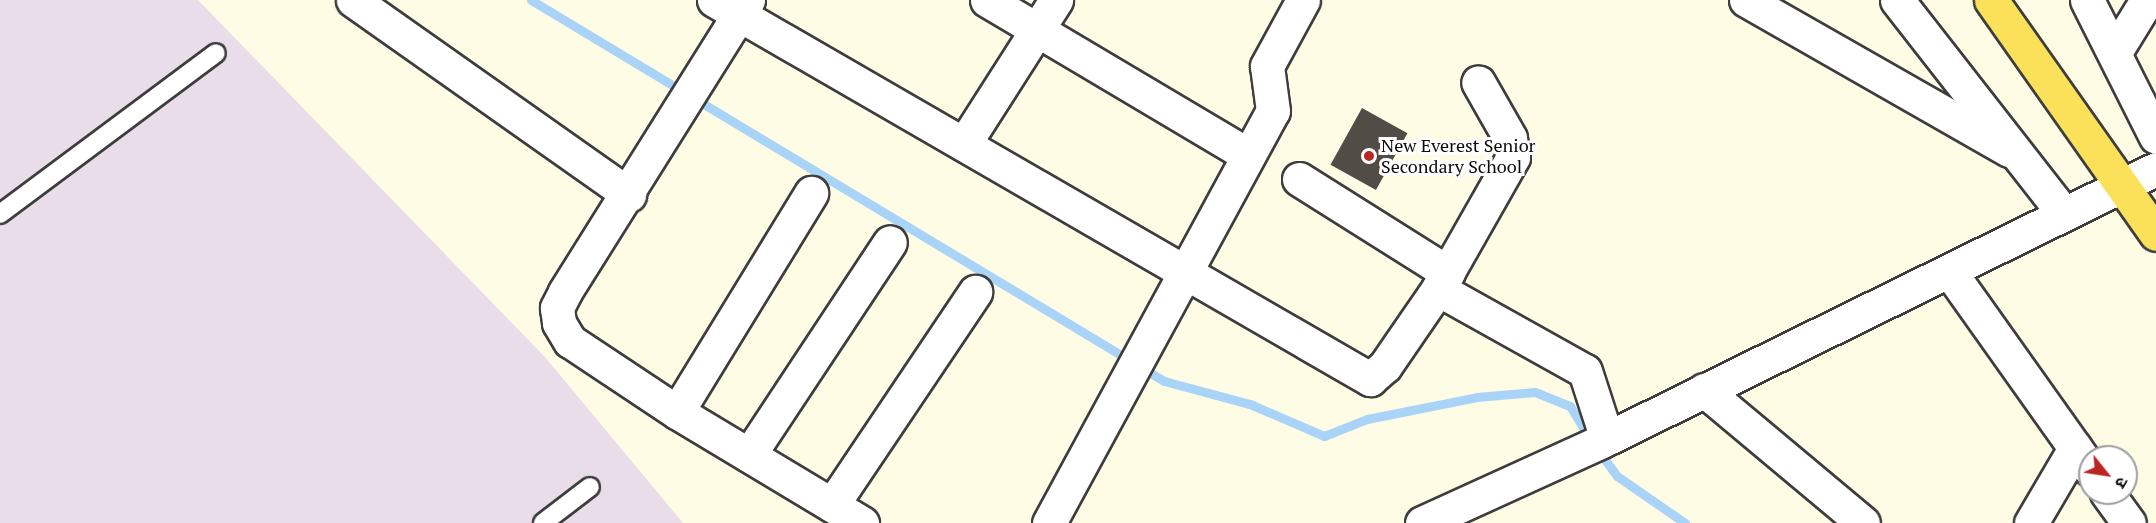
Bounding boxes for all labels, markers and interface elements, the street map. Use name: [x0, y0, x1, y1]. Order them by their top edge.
place label: New Everest Senior Secondary School: [1381, 135, 1536, 178]
marker: New Everest Senior Secondary School: [1362, 149, 1376, 163]
north arrow: [2078, 445, 2138, 505]
text: उ: [2110, 473, 2134, 493]

